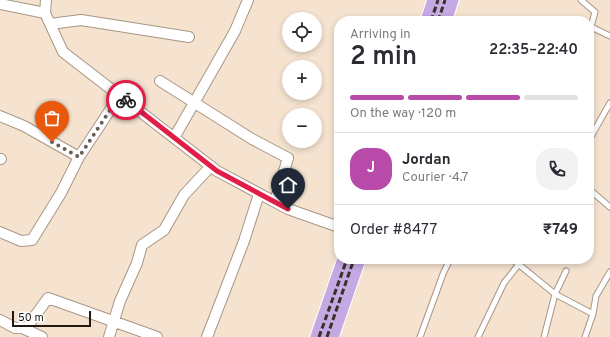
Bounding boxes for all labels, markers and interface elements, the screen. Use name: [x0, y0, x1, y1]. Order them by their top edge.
map controls: [282, 12, 322, 148]
button: locate: [282, 12, 322, 52]
text: Arriving in: [350, 27, 411, 43]
text: 2 min: [350, 41, 417, 74]
text: 22:35–22:40: [489, 41, 578, 60]
button: +: [282, 60, 322, 100]
courier: [106, 80, 146, 120]
icon: bike: [115, 89, 137, 111]
pin: [35, 101, 69, 142]
text: On the way · 120 m: [350, 106, 456, 122]
icon: bag: [41, 107, 63, 129]
button: −: [282, 108, 322, 148]
button: phone: [536, 148, 578, 190]
text: Jordan: [402, 151, 451, 170]
text: J: [367, 159, 375, 178]
pin: [271, 168, 305, 209]
text: Courier · 4.7: [402, 170, 468, 186]
icon: home: [277, 174, 299, 196]
text: Order #8477: [350, 221, 437, 240]
text: ₹749: [542, 221, 578, 240]
scale bar: [12, 309, 91, 328]
text: 50 m: [18, 311, 44, 325]

